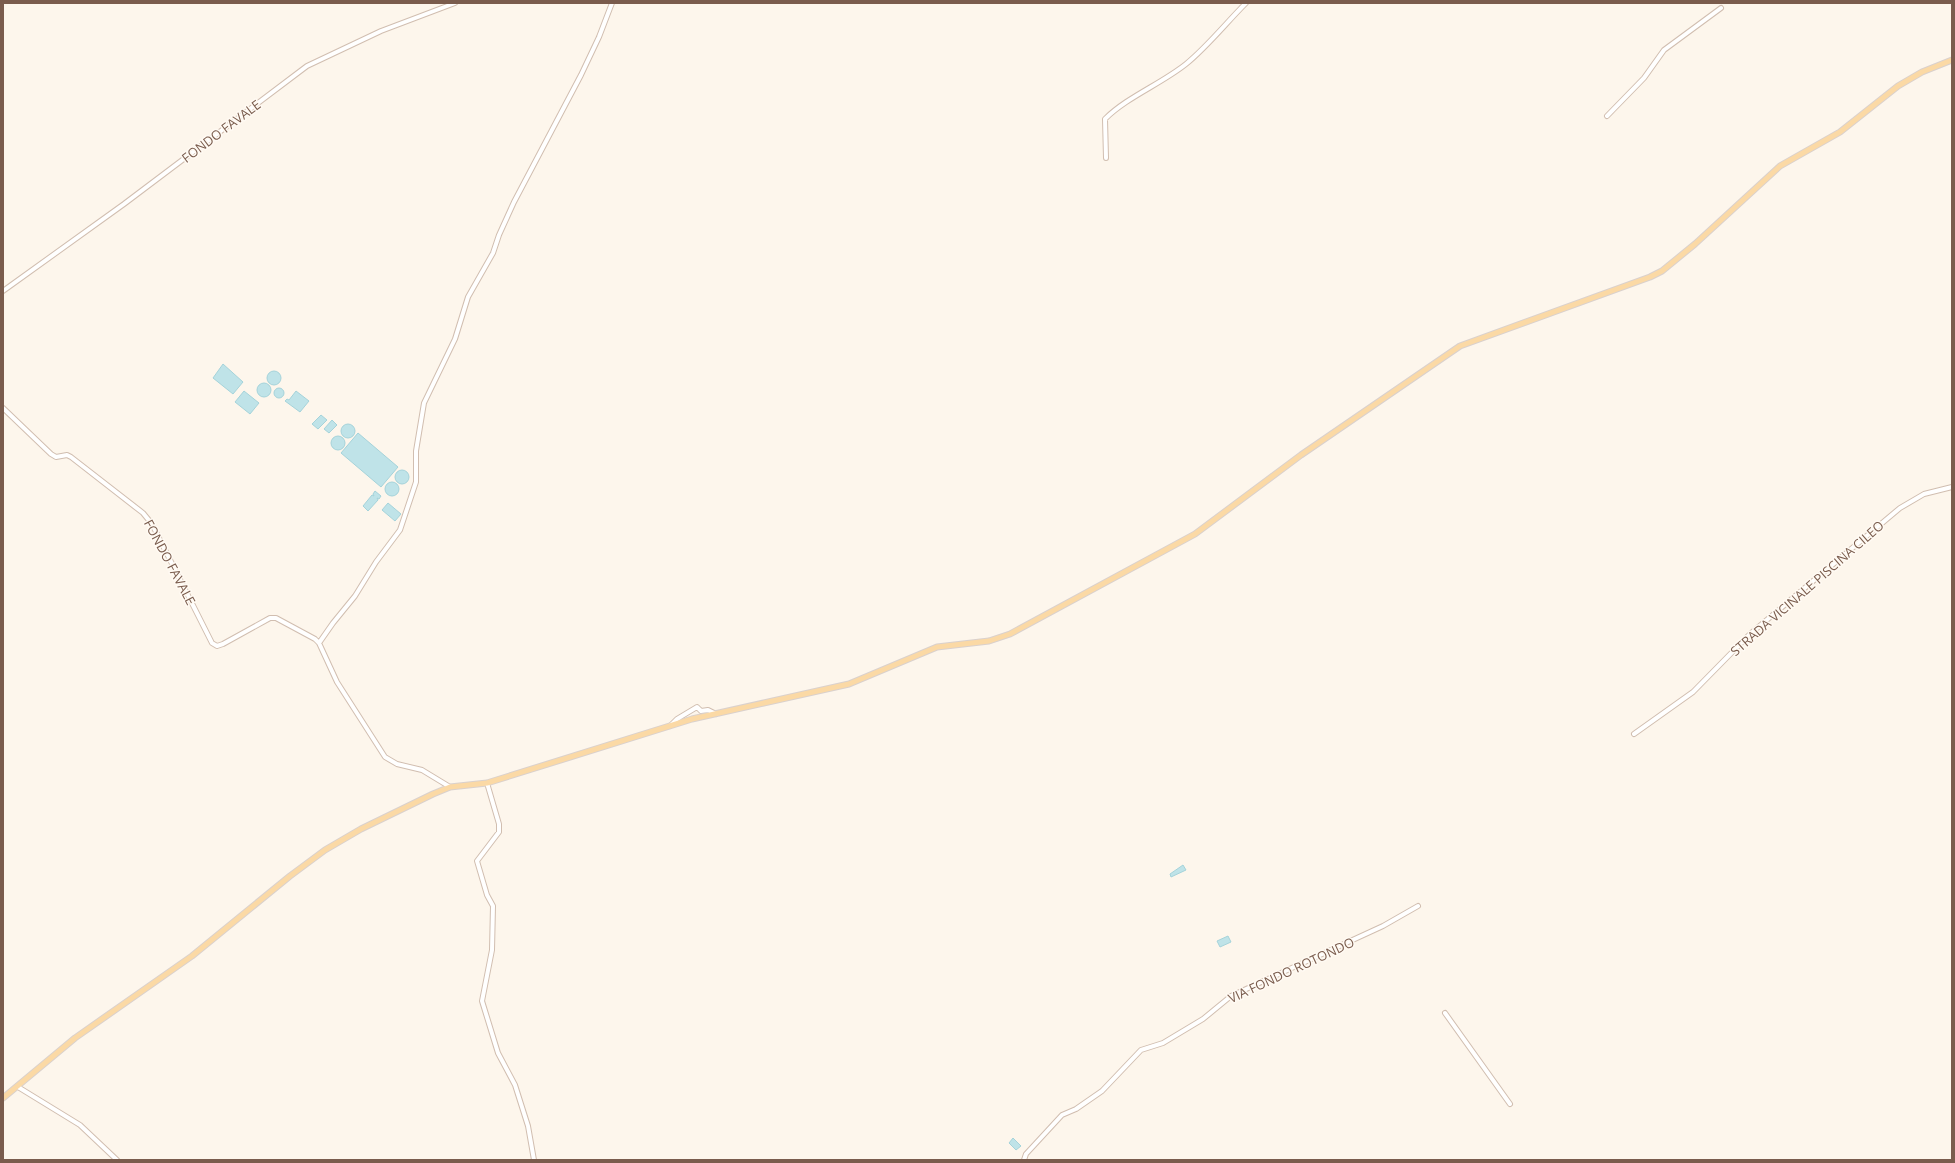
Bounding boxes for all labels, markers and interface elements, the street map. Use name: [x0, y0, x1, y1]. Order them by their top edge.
street label: FONDO FAVALE: [178, 95, 264, 167]
street label: FONDO FAVALE: [140, 516, 200, 608]
street label: STRADA VICINALE PISCINA CILEO: [1726, 516, 1888, 660]
street label: VIA FONDO ROTONDO: [1225, 933, 1357, 1007]

